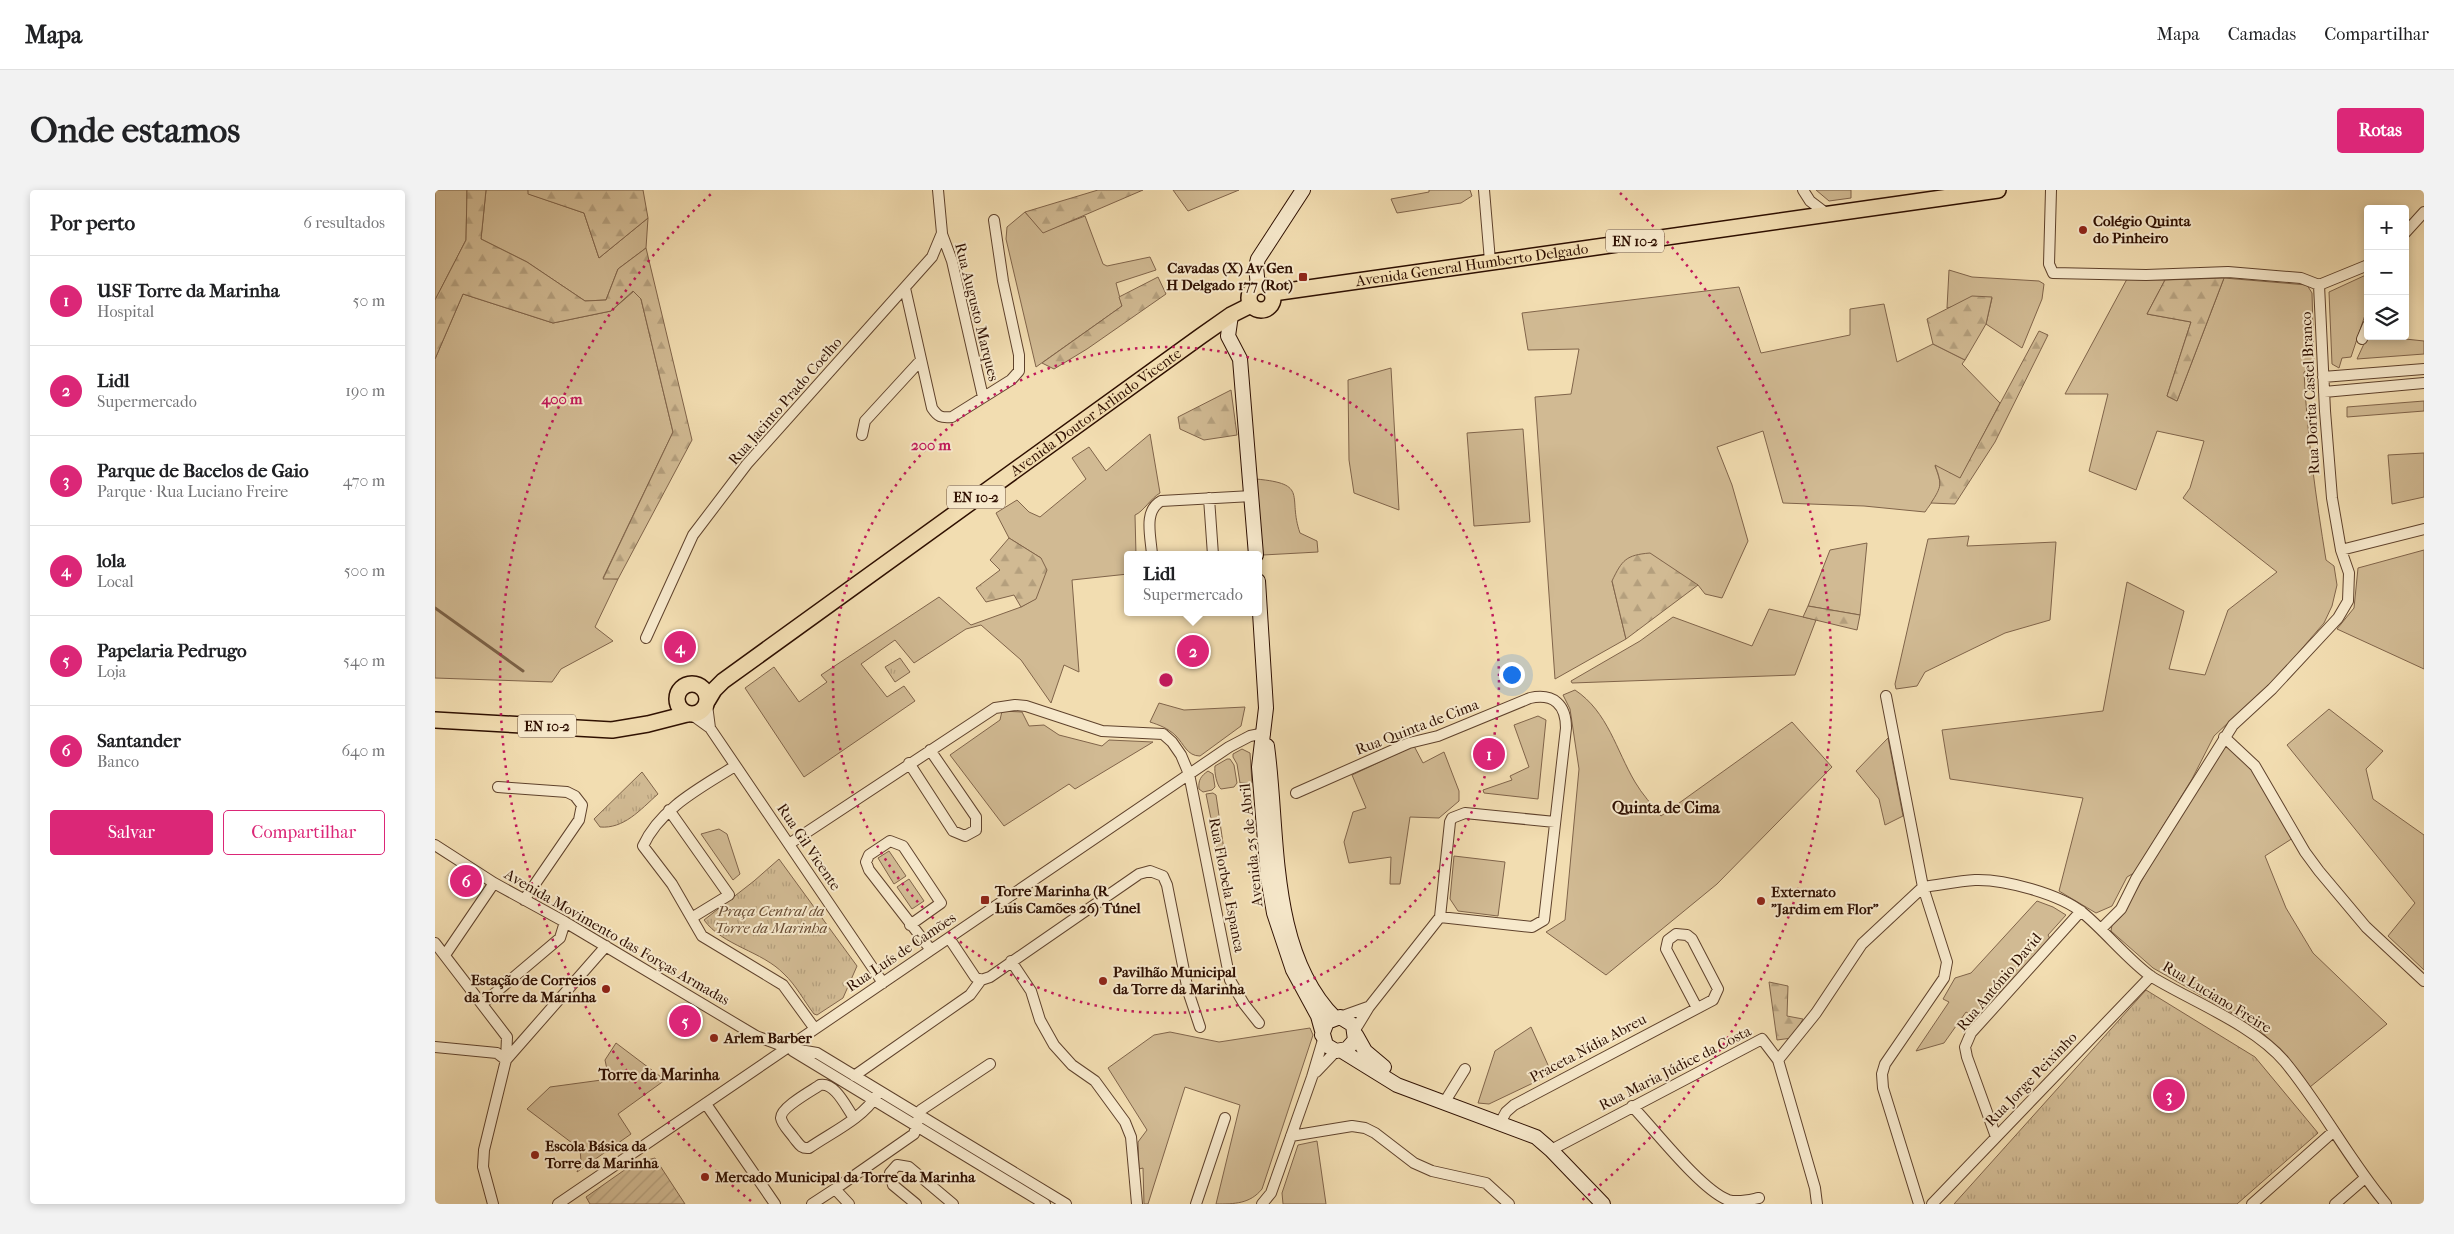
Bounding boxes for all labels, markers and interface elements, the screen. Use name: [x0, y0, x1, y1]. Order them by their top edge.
text: Mapa: [25, 21, 82, 49]
text: Mapa: [2157, 24, 2200, 45]
text: Camadas: [2228, 24, 2296, 45]
text: Compartilhar: [2324, 24, 2429, 45]
button: Rotas: [2337, 108, 2424, 153]
text: Onde estamos: [30, 110, 240, 151]
map controls: [2364, 205, 2409, 340]
button: +: [2364, 205, 2409, 250]
text: Por perto: [50, 211, 135, 235]
place label: Colégio Quinta do Pinheiro: [2093, 212, 2192, 247]
text: 6 resultados: [303, 213, 385, 232]
marker: Colégio Quinta do Pinheiro: [2077, 224, 2089, 236]
road number: EN 10-2: [1606, 230, 1664, 252]
street label: Avenida General Humberto Delgado: [1354, 239, 1590, 290]
street label: Rua Augusto Marques: [951, 241, 1003, 383]
button: −: [2364, 250, 2409, 295]
place label: Cavadas (X) Av Gen H Delgado 177 (Rot): [1166, 259, 1293, 294]
marker: Cavadas (X) Av Gen H Delgado 177 (Rot): [1297, 271, 1309, 283]
text: USF Torre da Marinha: [97, 280, 279, 302]
text: 1: [63, 291, 69, 310]
text: 50 m: [353, 291, 385, 310]
button: layers: [2364, 295, 2409, 340]
text: Hospital: [97, 302, 154, 321]
street label: Rua Dorita Castel Branco: [2297, 311, 2323, 475]
street label: Rua Jacinto Prado Coelho: [724, 333, 846, 469]
street label: Avenida Doutor Arlindo Vicente: [1006, 344, 1185, 480]
text: Lidl: [97, 370, 130, 392]
text: 2: [62, 381, 70, 400]
text: 190 m: [345, 381, 385, 400]
text: 400 m: [540, 390, 583, 408]
text: Supermercado: [97, 392, 197, 411]
text: 200 m: [911, 436, 951, 454]
text: Parque de Bacelos de Gaio: [97, 460, 309, 482]
text: 3: [63, 471, 69, 490]
text: 470 m: [343, 471, 385, 490]
text: Parque · Rua Luciano Freire: [97, 482, 288, 501]
road number: EN 10-2: [947, 486, 1005, 508]
text: lola: [97, 550, 126, 572]
popup: [1124, 551, 1262, 616]
text: 4: [61, 561, 71, 580]
text: 500 m: [344, 561, 385, 580]
text: Lidl: [1143, 563, 1176, 585]
text: Local: [97, 572, 134, 591]
text: Supermercado: [1143, 585, 1243, 604]
pin: 4: [664, 628, 696, 666]
pin: 2: [1177, 632, 1209, 670]
text: Papelaria Pedrugo: [97, 640, 247, 662]
text: 5: [63, 651, 69, 670]
text: 540 m: [343, 651, 385, 670]
text: Loja: [97, 662, 126, 681]
your location: [1499, 662, 1525, 688]
centre of rings: [1157, 671, 1175, 689]
street label: Rua Quinta de Cima: [1353, 695, 1482, 759]
road number: EN 10-2: [518, 714, 576, 738]
text: Santander: [97, 730, 181, 752]
pin: 1: [1473, 735, 1505, 773]
text: 6: [62, 741, 70, 760]
text: 640 m: [341, 741, 385, 760]
text: Banco: [97, 752, 139, 771]
street label: Avenida 25 de Abril: [1236, 782, 1267, 909]
district label: Quinta de Cima: [1612, 798, 1721, 817]
street label: Rua Gil Vicente: [773, 800, 845, 894]
button: Salvar: [50, 810, 213, 855]
button: Compartilhar: [223, 810, 385, 855]
street label: Rua Florbela Espanca: [1205, 816, 1249, 955]
pin: 6: [450, 862, 482, 900]
street label: Avenida Movimento das Forças Armadas: [500, 864, 733, 1009]
place label: Torre Marinha (R Luis Camões 26) Túnel: [994, 882, 1141, 917]
place label: Externato "Jardim em Flor": [1771, 883, 1879, 918]
marker: Torre Marinha (R Luis Camões 26) Túnel: [979, 894, 991, 906]
marker: Externato "Jardim em Flor": [1755, 895, 1767, 907]
park label: Praça Central da Torre da Marinha: [715, 902, 828, 937]
street label: Rua Luís de Camões: [843, 908, 960, 995]
street label: Rua António David: [1953, 929, 2046, 1035]
street label: Rua Luciano Freire: [2159, 957, 2275, 1037]
place label: Pavilhão Municipal da Torre da Marinha: [1113, 963, 1246, 998]
place label: Estação de Correios da Torre da Marinha: [464, 971, 597, 1006]
marker: Pavilhão Municipal da Torre da Marinha: [1097, 975, 1109, 987]
marker: Estação de Correios da Torre da Marinha: [600, 983, 612, 995]
pin: 5: [669, 1002, 701, 1040]
street label: Praceta Nídia Abreu: [1527, 1009, 1650, 1086]
street label: Rua Maria Júdice da Costa: [1596, 1021, 1755, 1114]
street label: Rua Jorge Peixinho: [1981, 1028, 2081, 1130]
place label: Arlem Barber: [723, 1029, 812, 1047]
marker: Arlem Barber: [708, 1032, 720, 1044]
district label: Torre da Marinha: [598, 1065, 720, 1084]
pin: 3: [2153, 1076, 2185, 1114]
place label: Escola Básica da Torre da Marinha: [544, 1137, 659, 1172]
marker: Escola Básica da Torre da Marinha: [529, 1149, 541, 1161]
place label: Mercado Municipal da Torre da Marinha: [714, 1168, 976, 1186]
marker: Mercado Municipal da Torre da Marinha: [699, 1171, 711, 1183]

